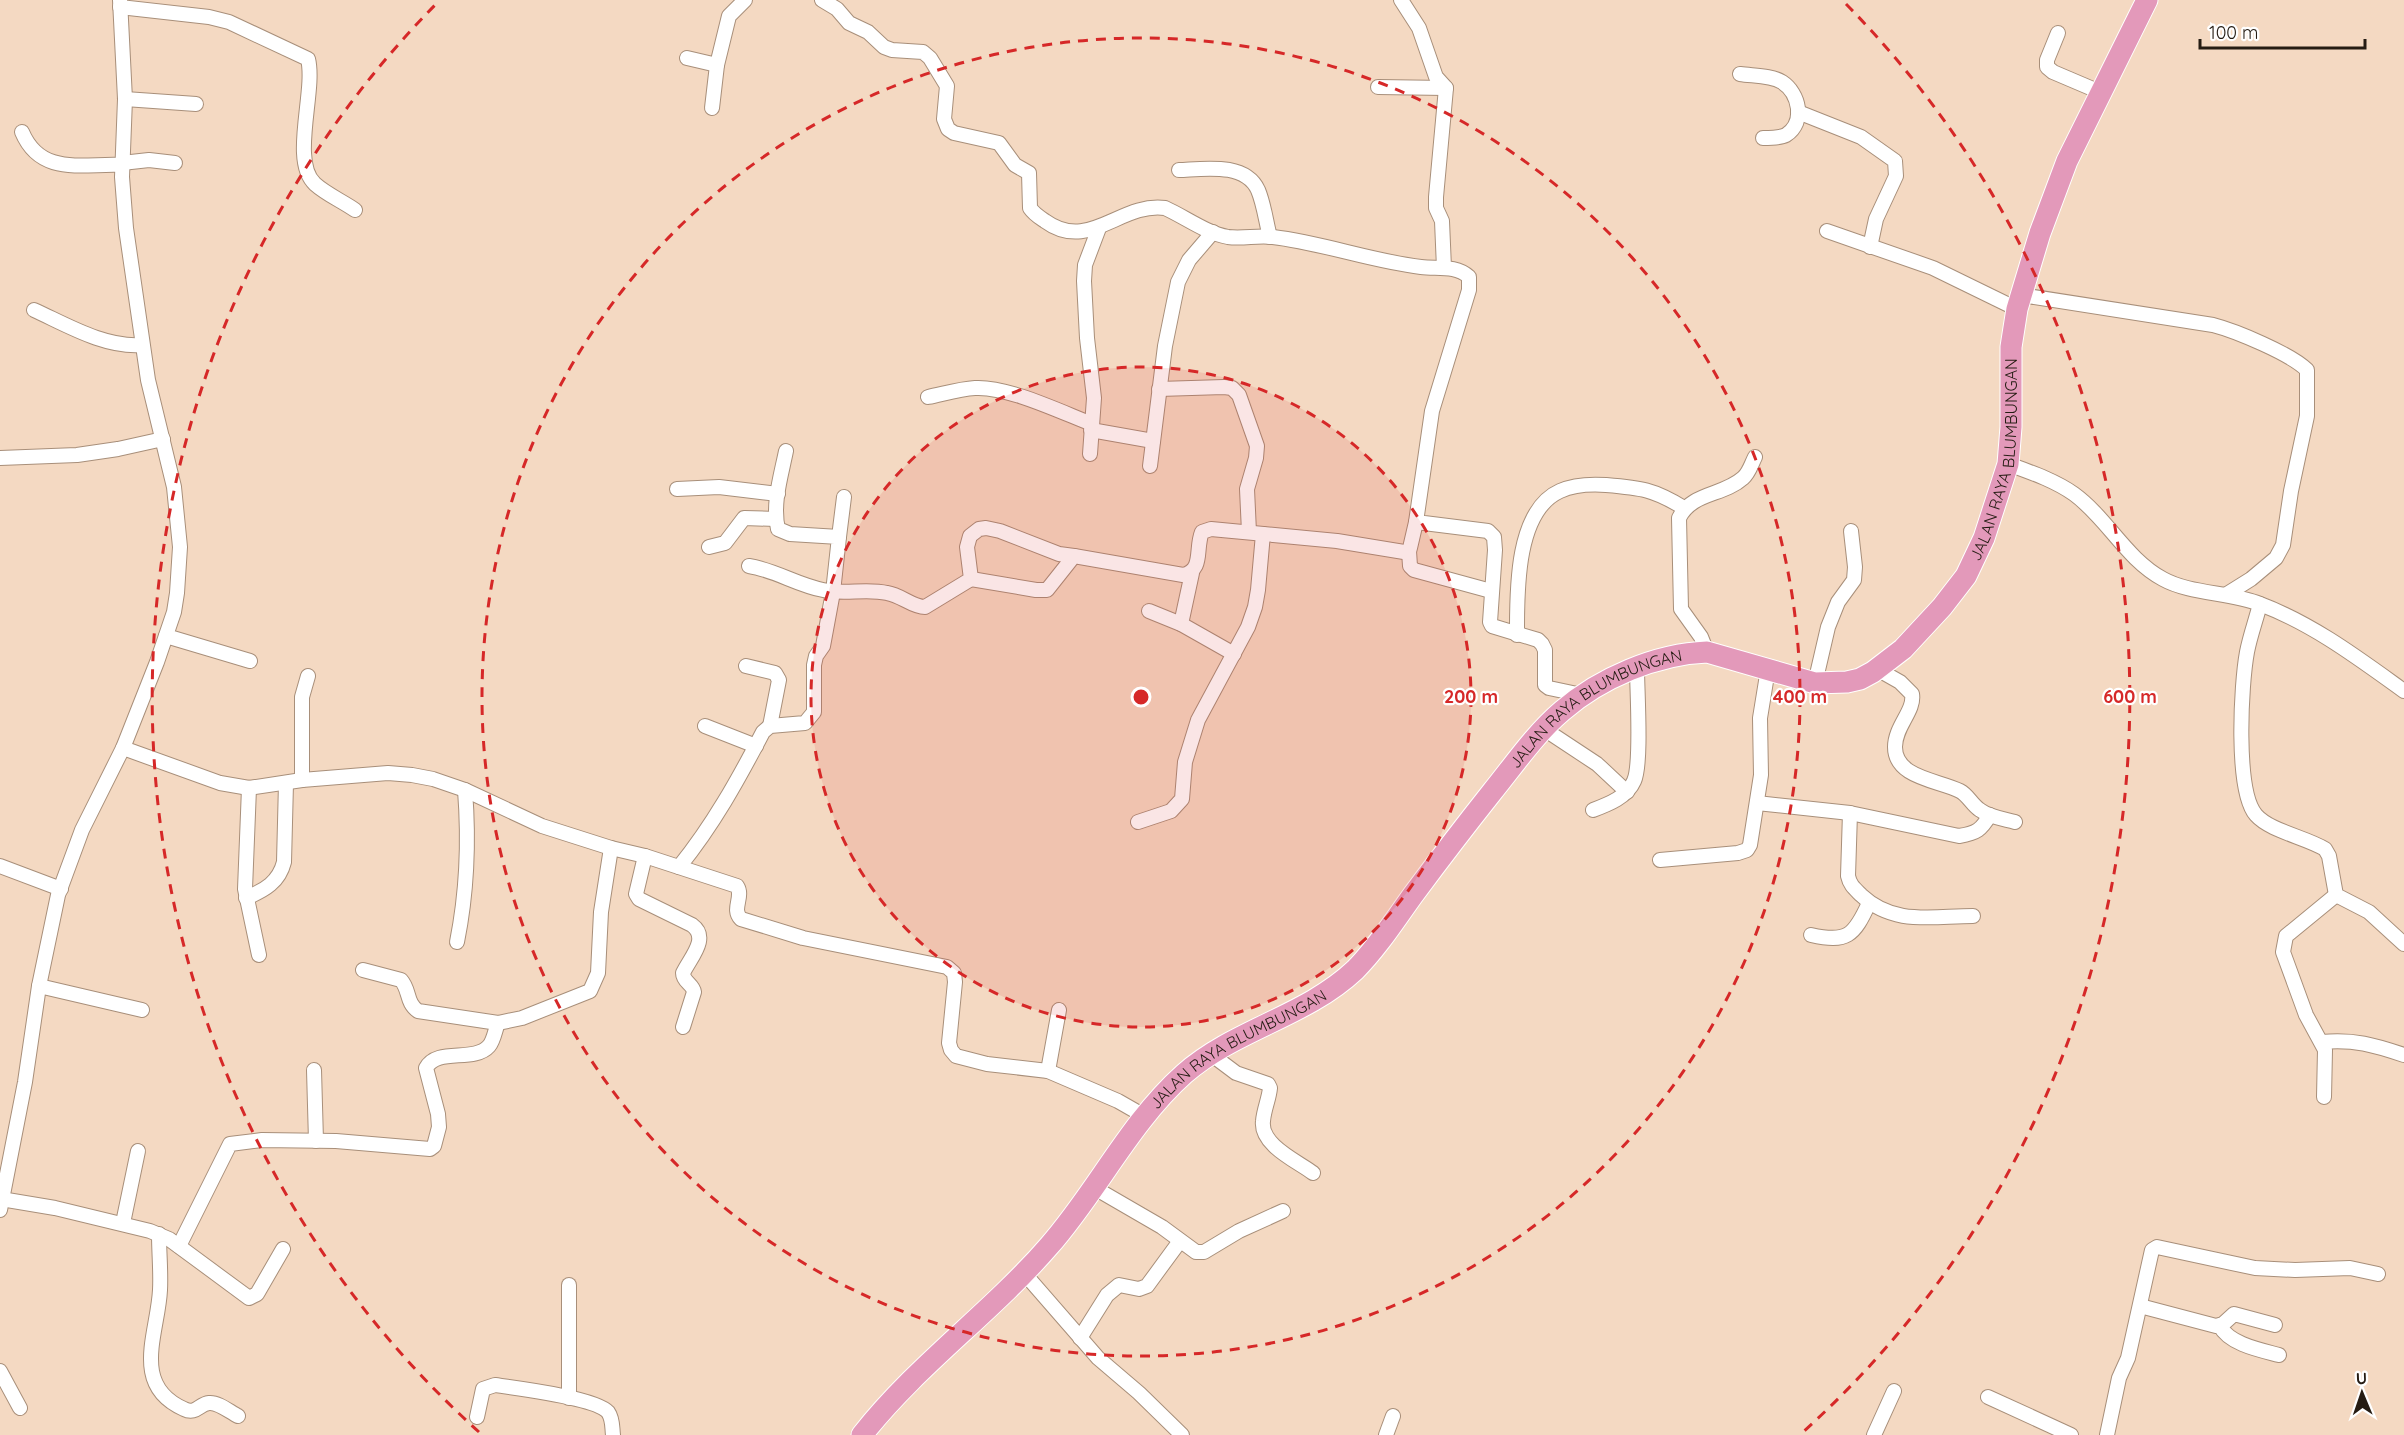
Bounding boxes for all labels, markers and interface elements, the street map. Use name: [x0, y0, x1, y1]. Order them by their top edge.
scale bar: [2200, 12, 2365, 50]
text: 100 m: [2209, 21, 2258, 44]
street label: JALAN RAYA BLUMBUNGAN: [1965, 358, 2021, 564]
street label: JALAN RAYA BLUMBUNGAN: [1505, 645, 1684, 772]
text: 200 m: [1444, 685, 1498, 708]
text: 400 m: [1773, 685, 1827, 708]
text: 600 m: [2103, 685, 2157, 708]
centre of rings: [1131, 687, 1151, 707]
street label: JALAN RAYA BLUMBUNGAN: [1145, 985, 1330, 1113]
north arrow: [2332, 1363, 2392, 1423]
text: U: [2355, 1368, 2367, 1388]

